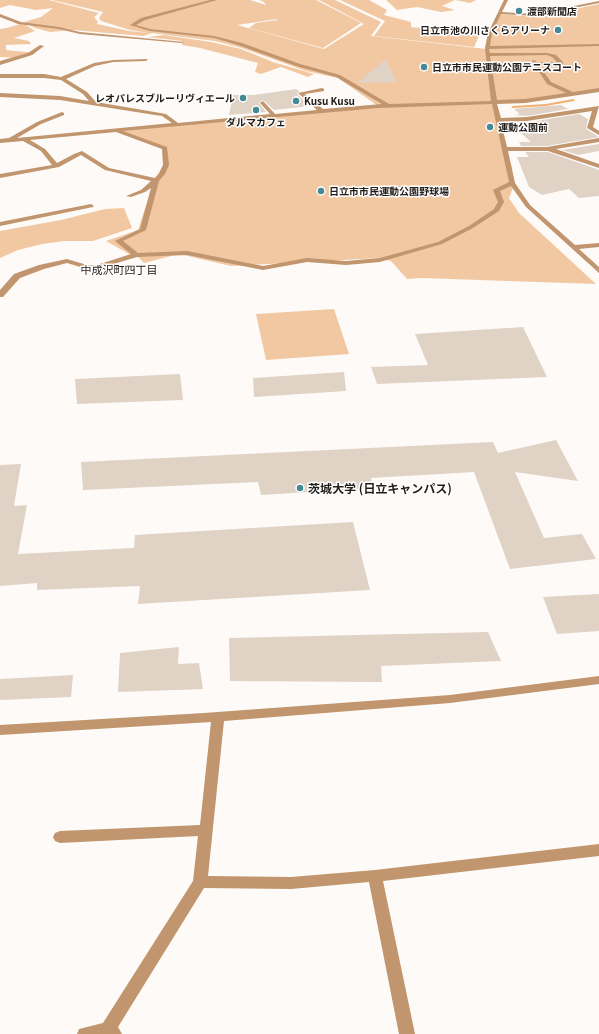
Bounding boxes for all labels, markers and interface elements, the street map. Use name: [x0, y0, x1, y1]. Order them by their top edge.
place label: 渡部新聞店: [527, 5, 577, 17]
marker: 渡部新聞店: [514, 6, 524, 16]
place label: 日立市池の川さくらアリーナ: [420, 24, 550, 36]
marker: 日立市池の川さくらアリーナ: [553, 25, 563, 35]
place label: 日立市市民運動公園テニスコート: [432, 61, 582, 73]
marker: 日立市市民運動公園テニスコート: [419, 62, 429, 72]
place label: レオパレスブルーリヴィエール: [95, 92, 235, 104]
marker: レオパレスブルーリヴィエール: [238, 93, 248, 103]
place label: Kusu Kusu: [304, 95, 355, 107]
marker: Kusu Kusu: [291, 96, 301, 106]
marker: ダルマカフェ: [251, 105, 261, 115]
place label: ダルマカフェ: [226, 116, 286, 128]
place label: 運動公園前: [498, 121, 548, 133]
marker: 運動公園前: [485, 122, 495, 132]
place label: 日立市市民運動公園野球場: [329, 185, 449, 197]
marker: 日立市市民運動公園野球場: [316, 186, 326, 196]
district label: 中成沢町四丁目: [81, 263, 157, 277]
place label: 茨城大学 (日立キャンパス): [308, 481, 452, 495]
marker: 茨城大学 (日立キャンパス): [295, 483, 305, 493]

